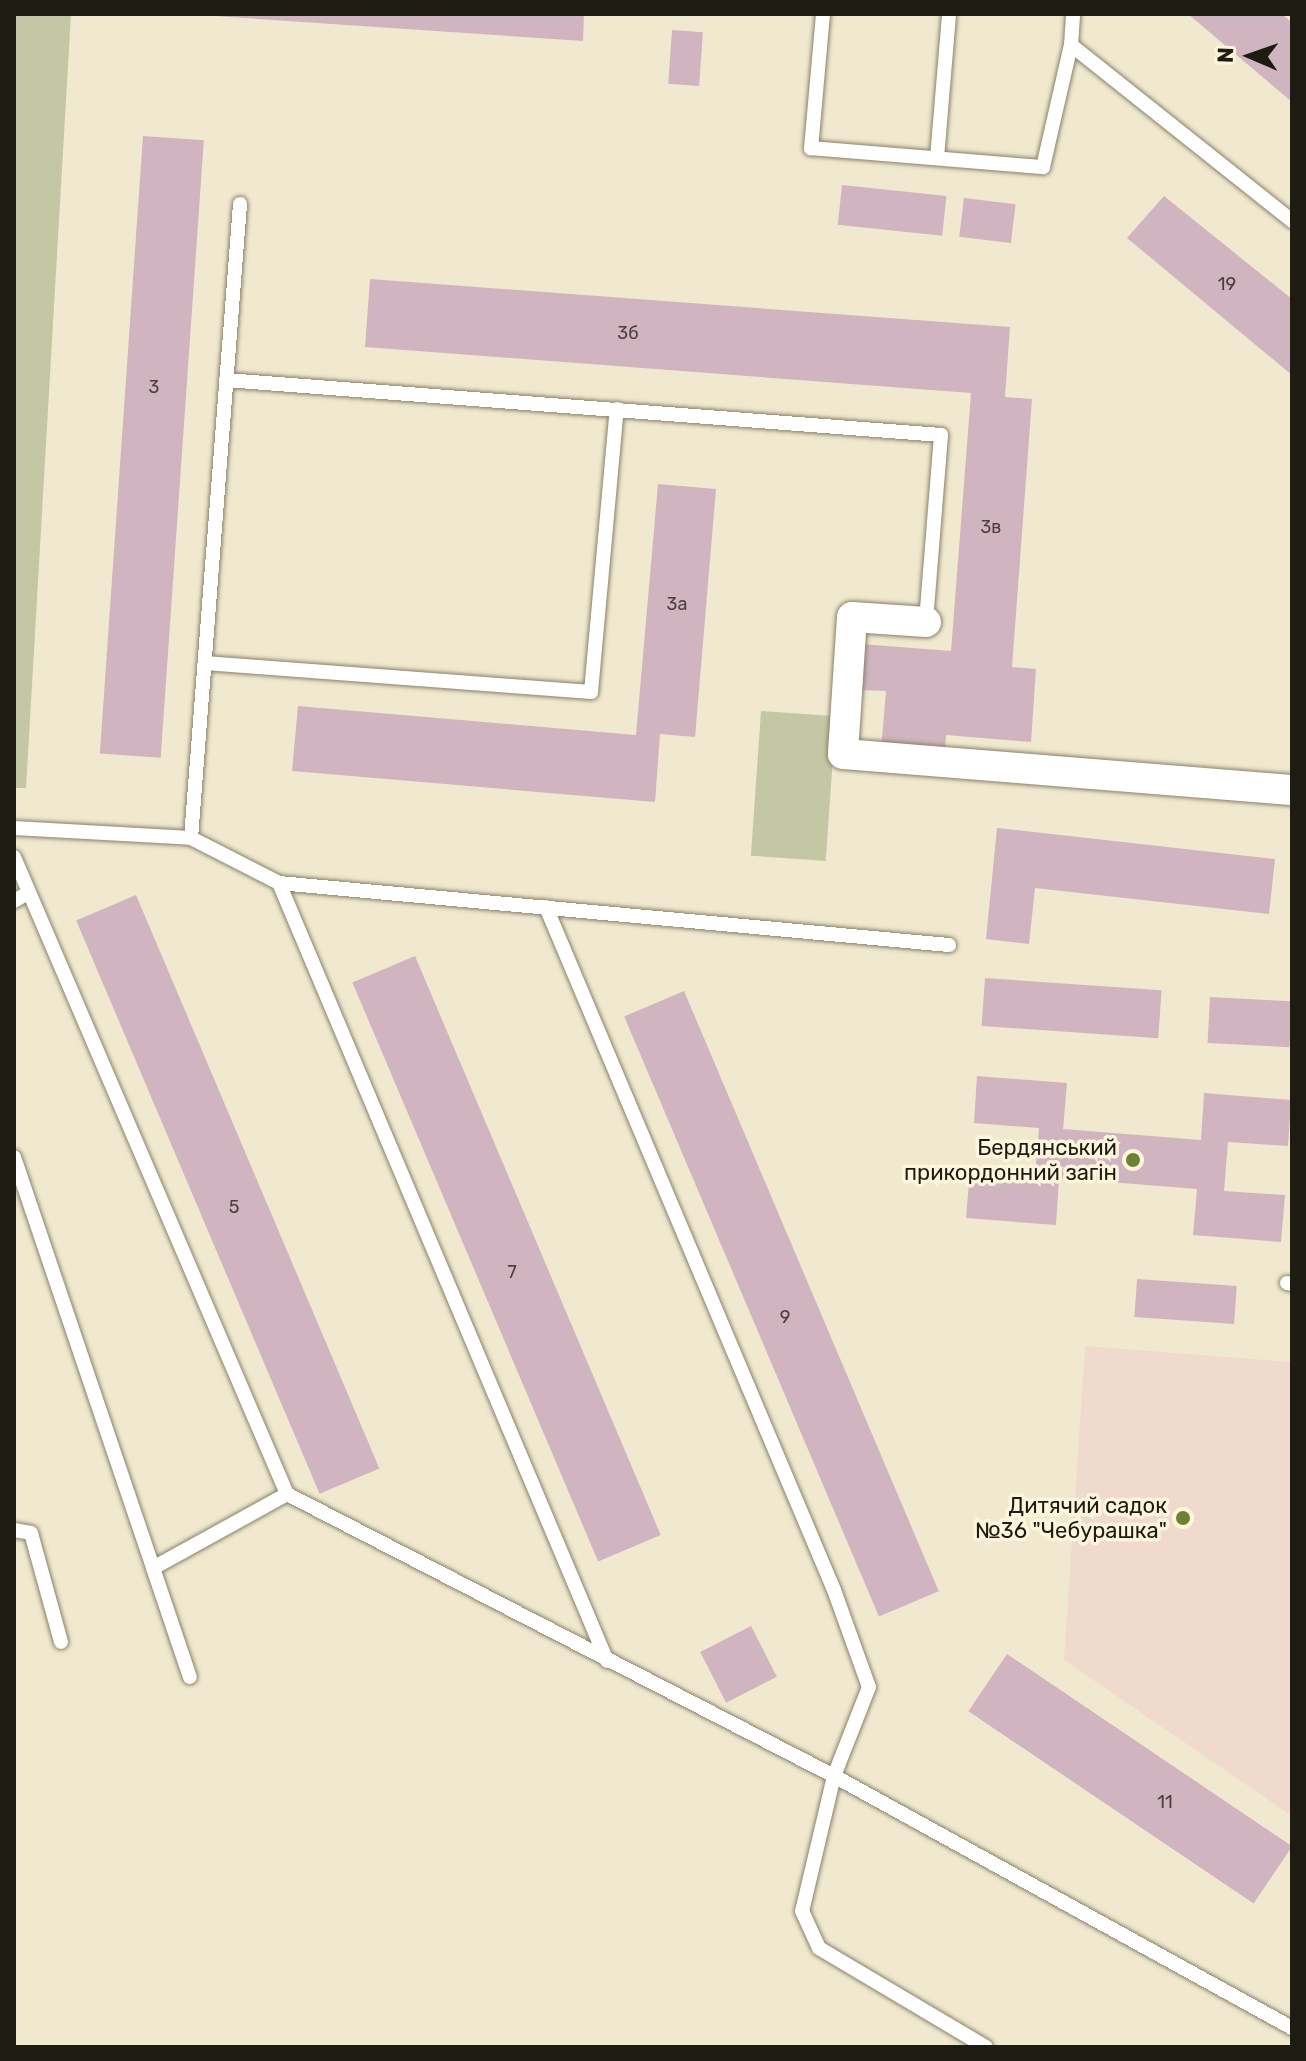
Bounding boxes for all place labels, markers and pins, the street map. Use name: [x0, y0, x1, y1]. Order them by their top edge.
place label: Бердянський прикордонний загін: [904, 1134, 1117, 1186]
marker: Бердянський прикордонний загін: [1124, 1151, 1142, 1169]
place label: Дитячий садок №36 "Чебурашка": [975, 1492, 1167, 1544]
marker: Дитячий садок №36 "Чебурашка": [1174, 1509, 1192, 1527]

